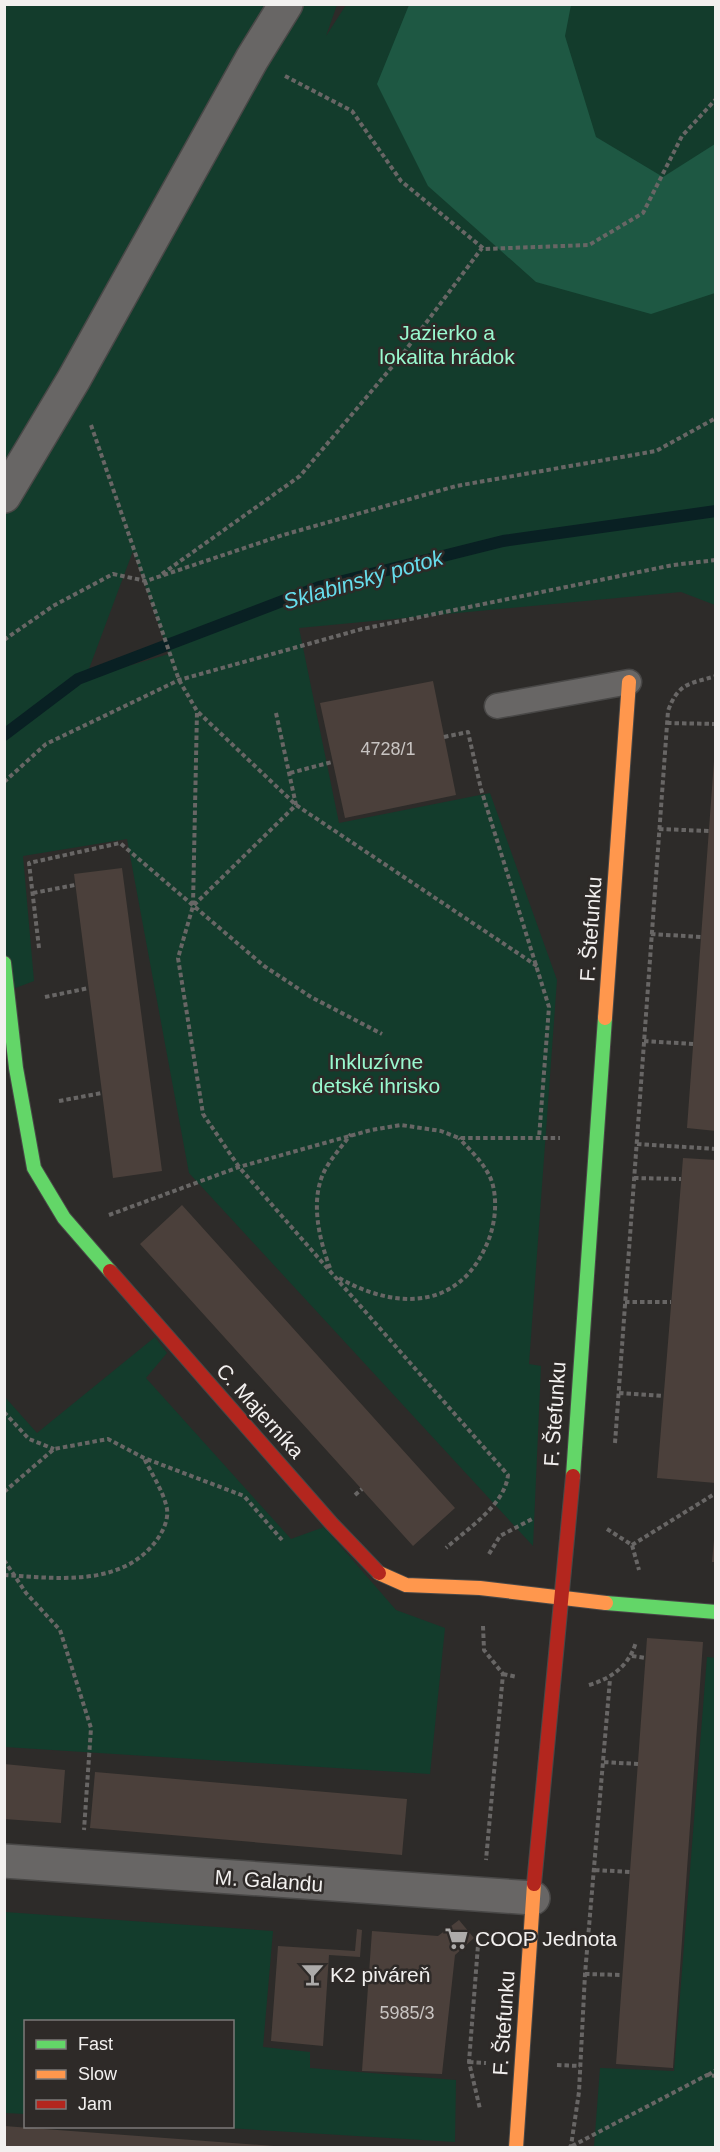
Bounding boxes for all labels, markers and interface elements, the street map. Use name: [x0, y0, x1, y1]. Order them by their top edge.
park label: Jazierko a lokalita hrádok: [379, 321, 515, 368]
water label: Sklabinský potok: [280, 544, 447, 614]
house number: 4728/1: [360, 739, 416, 759]
street label: F. Štefunku: [575, 876, 606, 982]
park label: Inkluzívne detské ihrisko: [312, 1050, 440, 1097]
street label: C. Majerníka: [212, 1359, 309, 1463]
street label: F. Štefunku: [539, 1361, 570, 1467]
street label: M. Galandu: [214, 1865, 324, 1896]
supermarket icon: COOP Jednota: [444, 1926, 470, 1952]
place label: COOP Jednota: [475, 1927, 617, 1950]
bar icon: K2 piváreň: [299, 1962, 325, 1988]
place label: K2 piváreň: [330, 1963, 430, 1986]
street label: F. Štefunku: [488, 1970, 519, 2076]
house number: 5985/3: [379, 2003, 435, 2023]
legend: [24, 2020, 234, 2128]
text: Fast: [78, 2034, 113, 2054]
text: Slow: [78, 2064, 118, 2084]
text: Jam: [78, 2094, 112, 2114]

